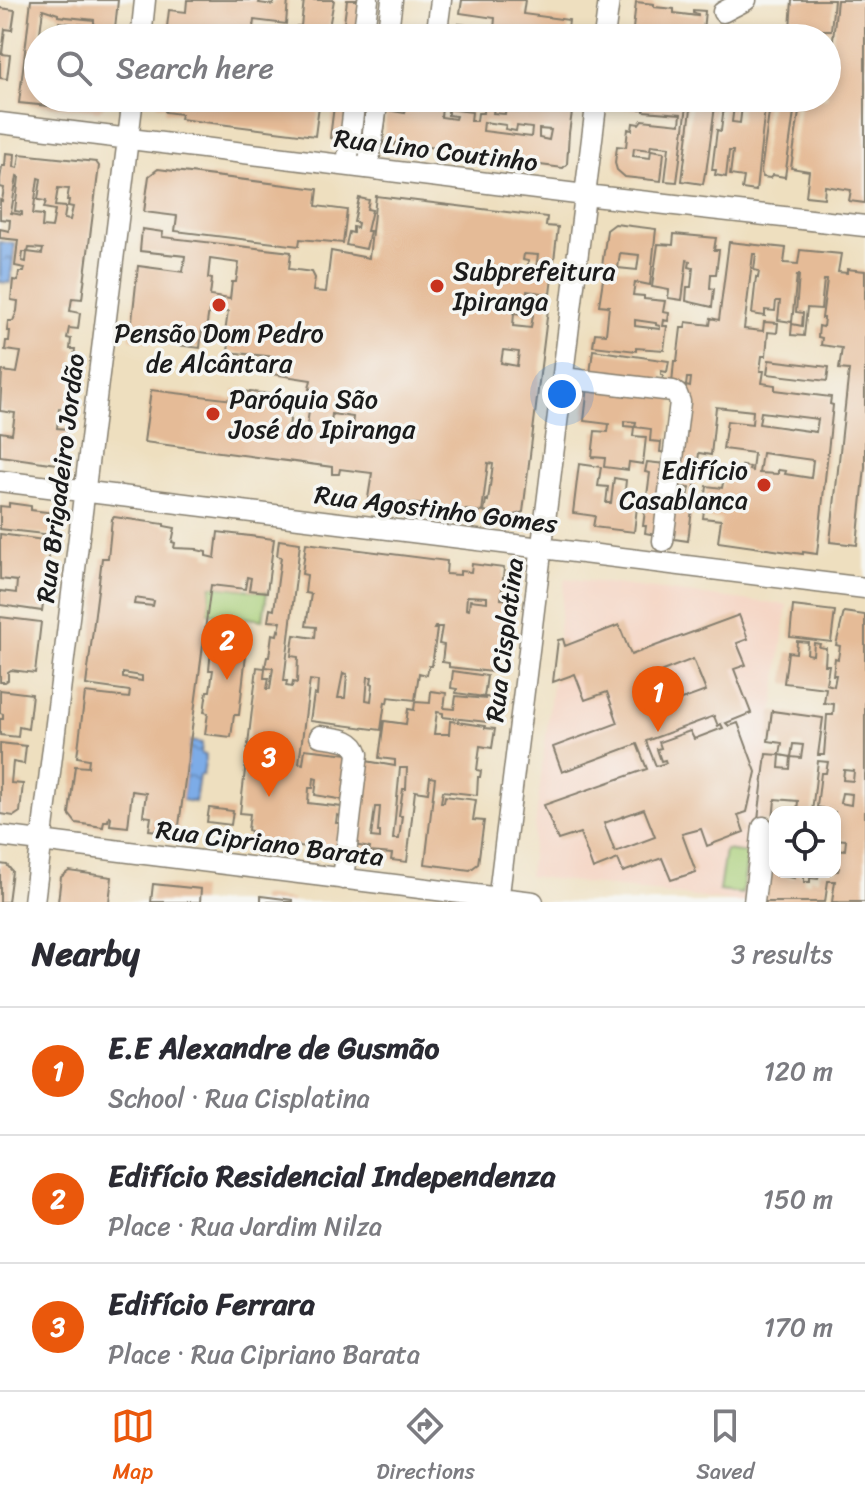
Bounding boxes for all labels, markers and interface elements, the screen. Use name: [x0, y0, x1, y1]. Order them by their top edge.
search box: [24, 24, 841, 112]
text: Search here: [116, 41, 274, 95]
icon: search: [52, 46, 96, 90]
street label: Rua Lino Coutinho: [332, 115, 540, 185]
place label: Subprefeitura Ipiranga: [452, 248, 616, 324]
marker: Subprefeitura Ipiranga: [428, 277, 446, 295]
marker: Pensão Dom Pedro de Alcântara: [210, 296, 228, 314]
place label: Pensão Dom Pedro de Alcântara: [114, 310, 324, 386]
street label: Rua Brigadeiro Jordão: [22, 351, 98, 605]
your location: [542, 374, 582, 414]
place label: Paróquia São José do Ipiranga: [228, 376, 416, 452]
marker: Paróquia São José do Ipiranga: [204, 405, 222, 423]
place label: Edifício Casablanca: [619, 447, 748, 523]
street label: Rua Agostinho Gomes: [312, 471, 561, 547]
marker: Edifício Casablanca: [755, 476, 773, 494]
street label: Rua Cisplatina: [471, 555, 537, 725]
pin: 2: [201, 614, 253, 680]
pin: 1: [632, 666, 684, 732]
pin: 3: [243, 731, 295, 797]
street label: Rua Cipriano Barata: [154, 806, 386, 880]
map controls: [769, 806, 841, 878]
button: locate: [769, 806, 841, 878]
text: Nearby: [32, 924, 140, 984]
text: 3 results: [731, 931, 833, 977]
text: E.E Alexandre de Gusmão: [108, 1021, 439, 1075]
text: 1: [52, 1048, 64, 1094]
text: 120 m: [764, 1048, 833, 1094]
text: School · Rua Cisplatina: [108, 1075, 370, 1121]
text: Edifício Residencial Independenza: [108, 1149, 556, 1203]
text: 2: [50, 1176, 66, 1222]
text: 150 m: [763, 1176, 833, 1222]
text: Place · Rua Jardim Nilza: [108, 1203, 382, 1249]
text: Edifício Ferrara: [108, 1277, 315, 1331]
text: 3: [51, 1304, 65, 1350]
text: 170 m: [764, 1304, 833, 1350]
text: Place · Rua Cipriano Barata: [108, 1331, 420, 1377]
tab: Map: [111, 1404, 155, 1491]
tab: Directions: [376, 1404, 475, 1491]
tab: Saved: [696, 1404, 754, 1491]

